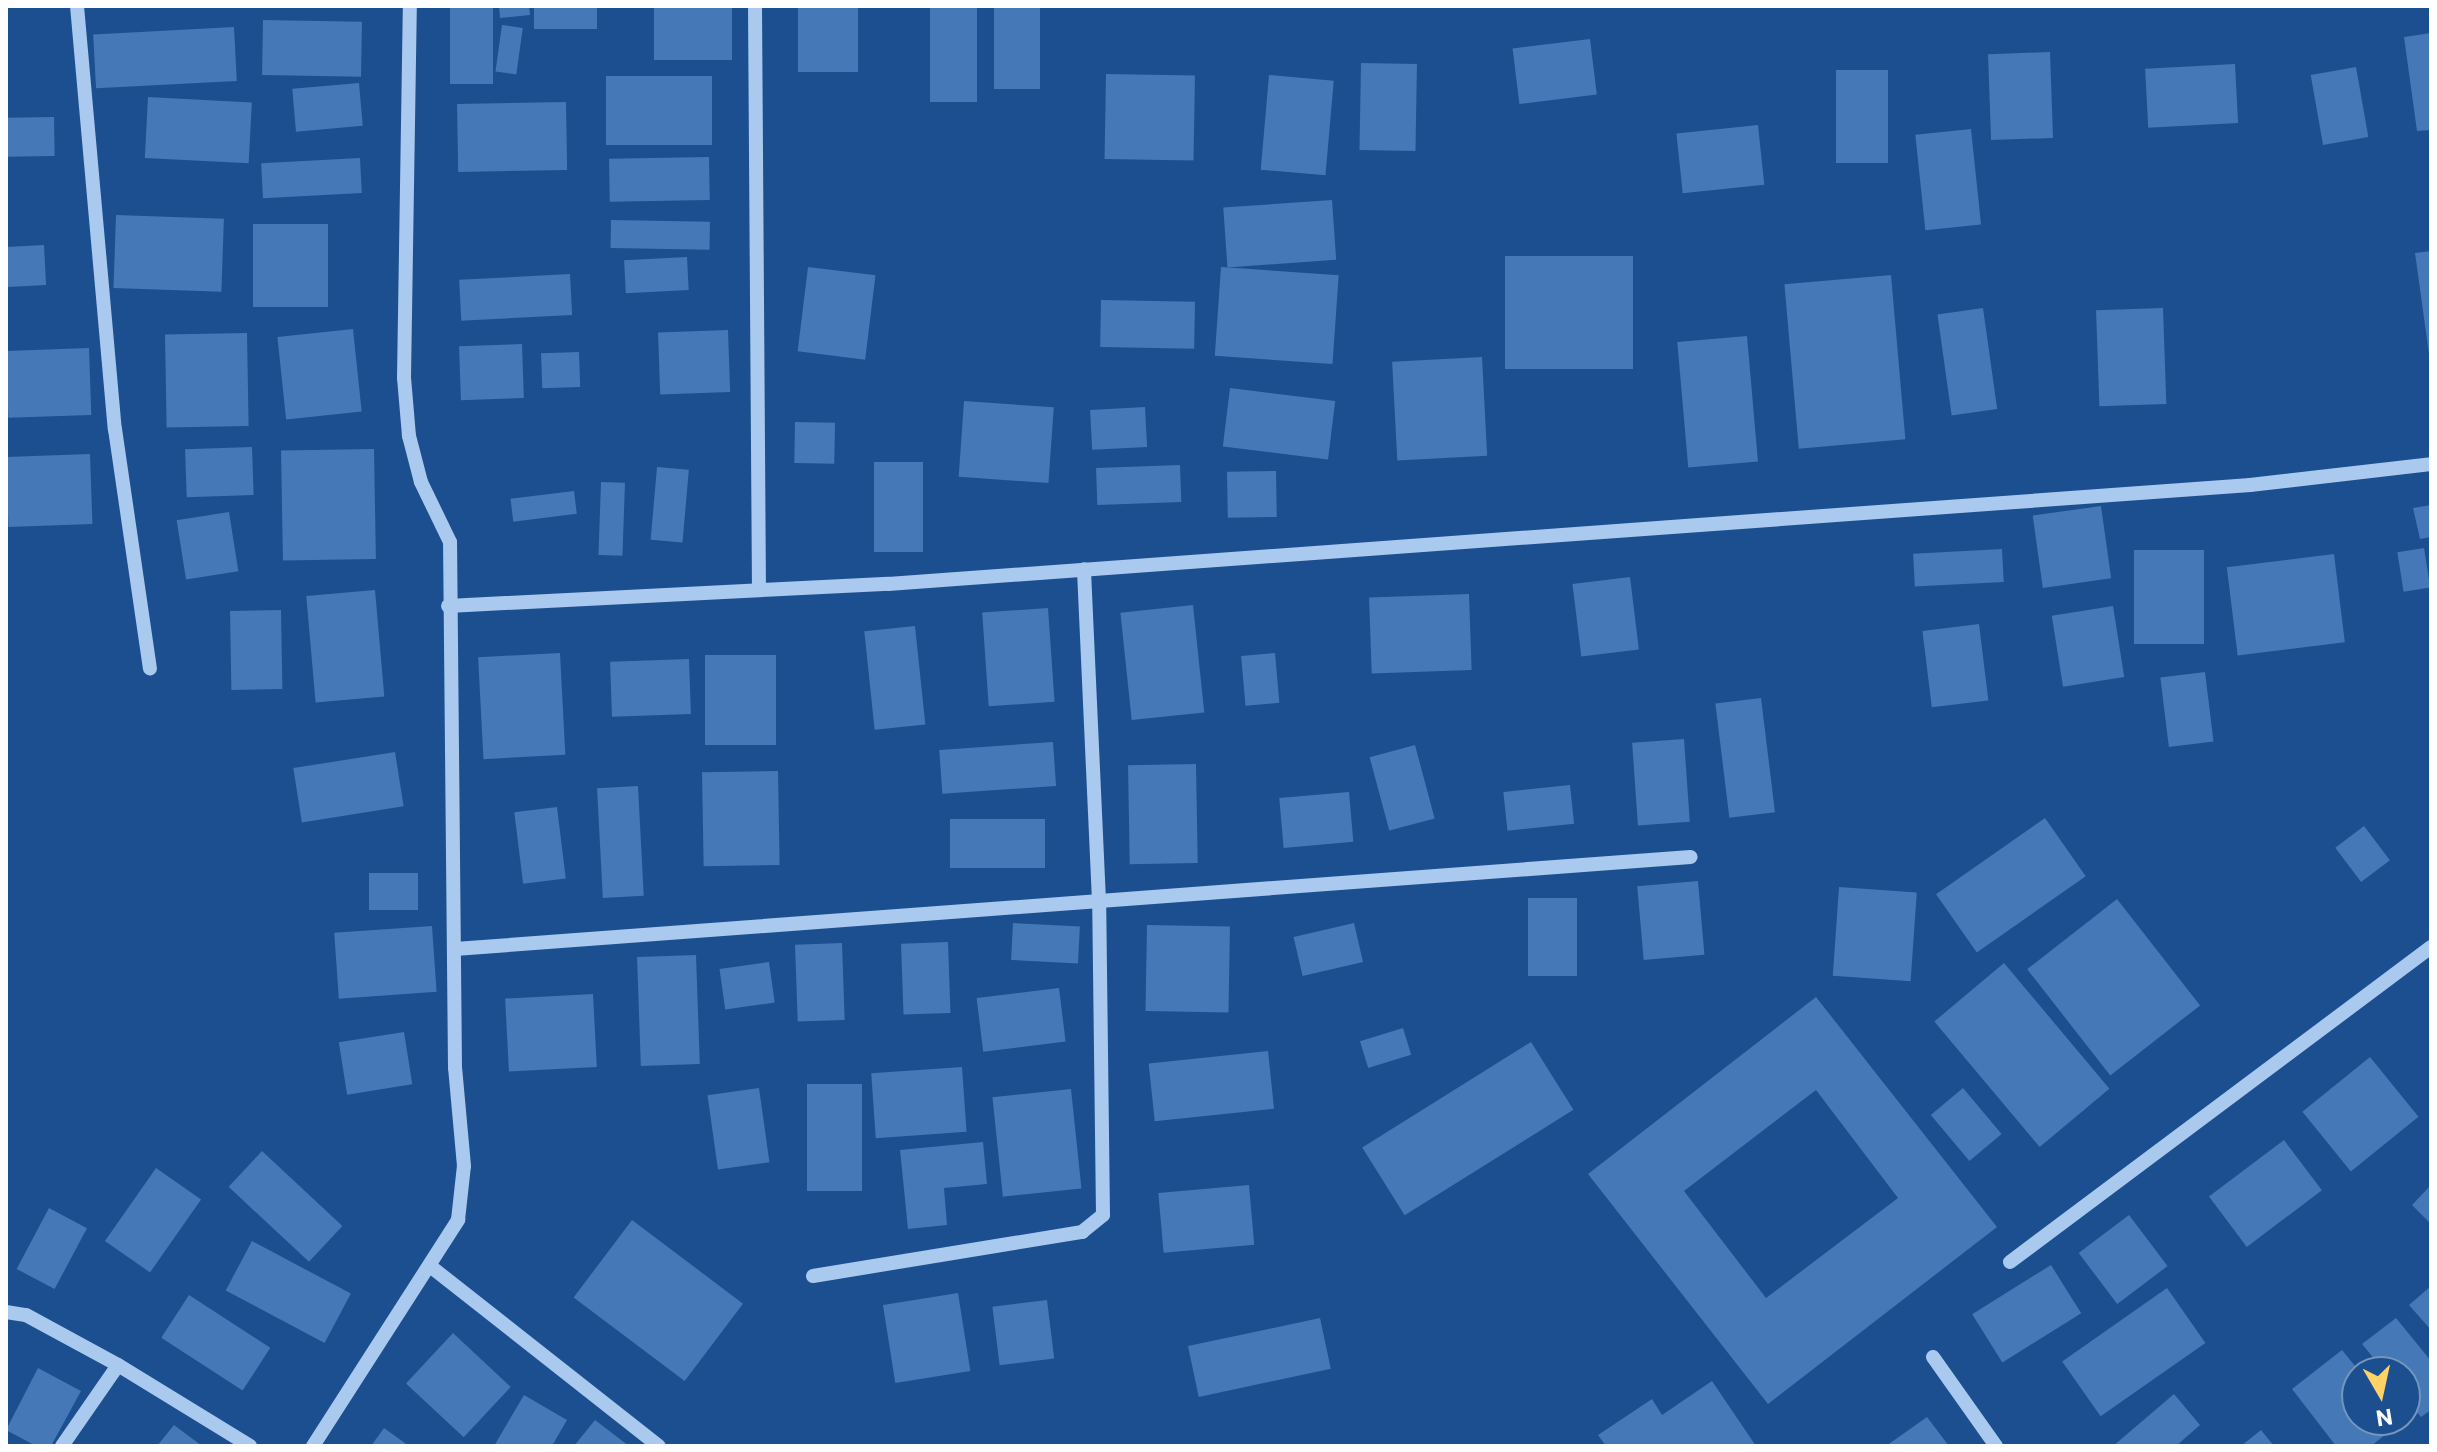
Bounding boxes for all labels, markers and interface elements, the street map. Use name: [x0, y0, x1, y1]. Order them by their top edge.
north arrow: [2341, 1356, 2421, 1436]
text: N: [2374, 1404, 2395, 1433]

